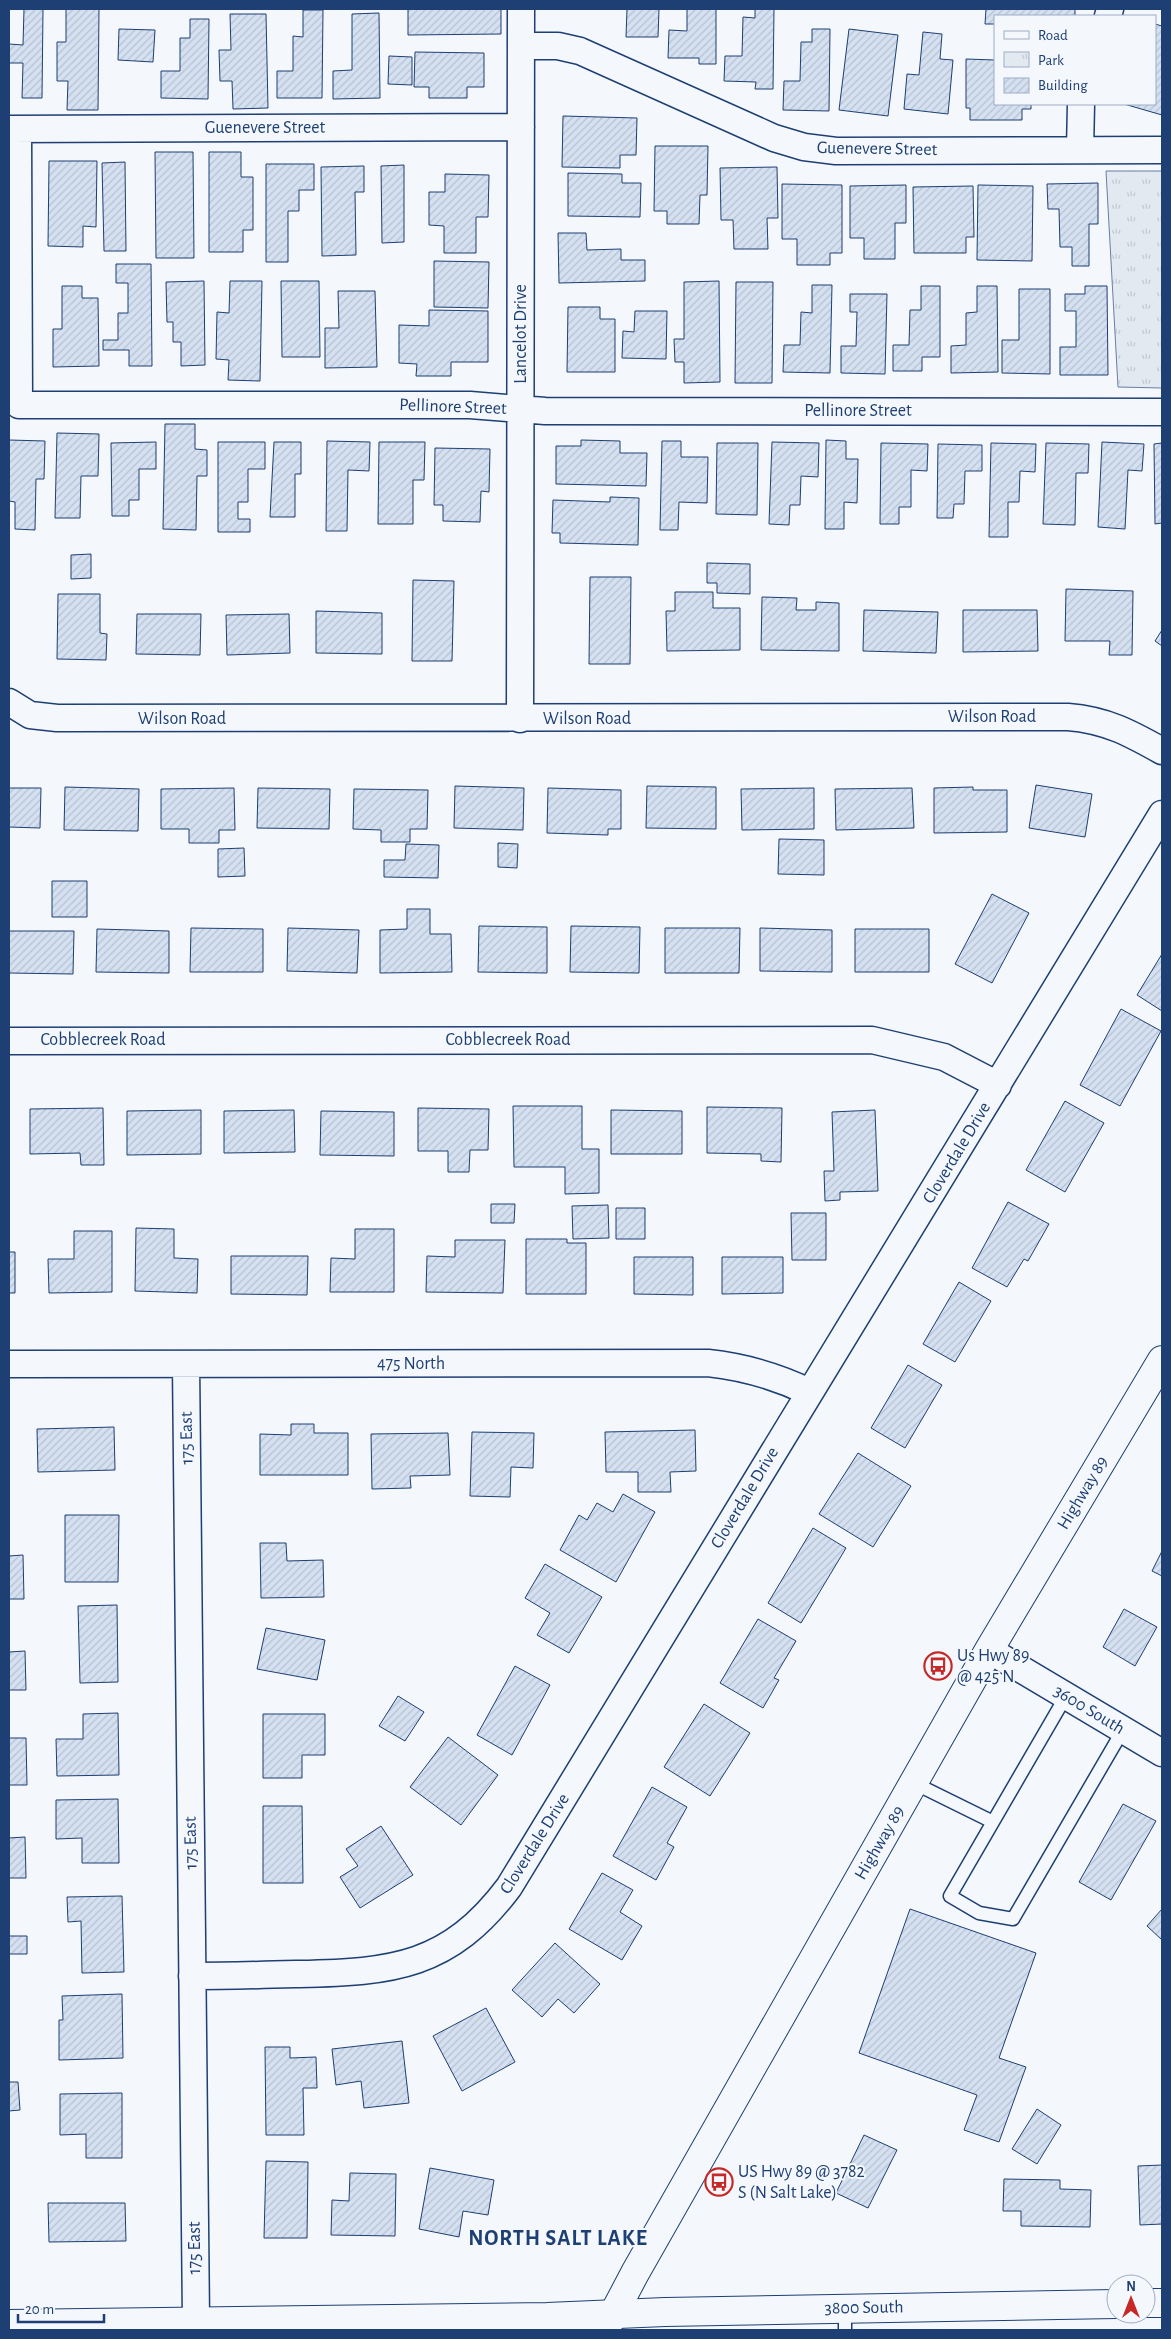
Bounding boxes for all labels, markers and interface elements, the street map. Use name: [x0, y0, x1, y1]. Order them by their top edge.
legend: [994, 15, 1156, 105]
text: Road: [1038, 28, 1068, 43]
text: Park: [1038, 53, 1064, 68]
text: Building: [1038, 78, 1088, 93]
street label: Guenevere Street: [205, 119, 326, 137]
street label: Guenevere Street: [817, 139, 938, 159]
street label: Lancelot Drive: [512, 284, 530, 384]
street label: Pellinore Street: [399, 396, 507, 418]
street label: Pellinore Street: [804, 402, 912, 420]
street label: Wilson Road: [948, 708, 1036, 726]
street label: Wilson Road: [138, 710, 226, 728]
street label: Wilson Road: [543, 710, 631, 728]
street label: Cobblecreek Road: [40, 1031, 166, 1049]
street label: Cobblecreek Road: [445, 1031, 571, 1049]
street label: Cloverdale Drive: [920, 1099, 994, 1207]
street label: 475 North: [377, 1355, 445, 1373]
street label: 175 East: [178, 1411, 196, 1465]
street label: Cloverdale Drive: [708, 1444, 782, 1552]
street label: Highway 89: [1054, 1453, 1112, 1533]
place label: Us Hwy 89 @ 425 N: [957, 1647, 1029, 1686]
bus stop icon: Us Hwy 89 @ 425 N: [923, 1651, 953, 1681]
street label: 3600 South: [1050, 1682, 1128, 1738]
street label: Cloverdale Drive: [497, 1791, 573, 1897]
street label: Highway 89: [852, 1803, 908, 1883]
street label: 175 East: [182, 1816, 200, 1870]
place label: US Hwy 89 @ 3782 S (N Salt Lake): [738, 2163, 865, 2202]
bus stop icon: US Hwy 89 @ 3782 S (N Salt Lake): [704, 2167, 734, 2197]
street label: 175 East: [186, 2221, 204, 2275]
district label: NORTH SALT LAKE: [468, 2227, 648, 2249]
north arrow: [1106, 2274, 1156, 2324]
text: N: [1126, 2280, 1136, 2294]
scale bar: [18, 2292, 104, 2324]
street label: 3800 South: [824, 2298, 904, 2318]
text: 20 m: [25, 2302, 54, 2317]

